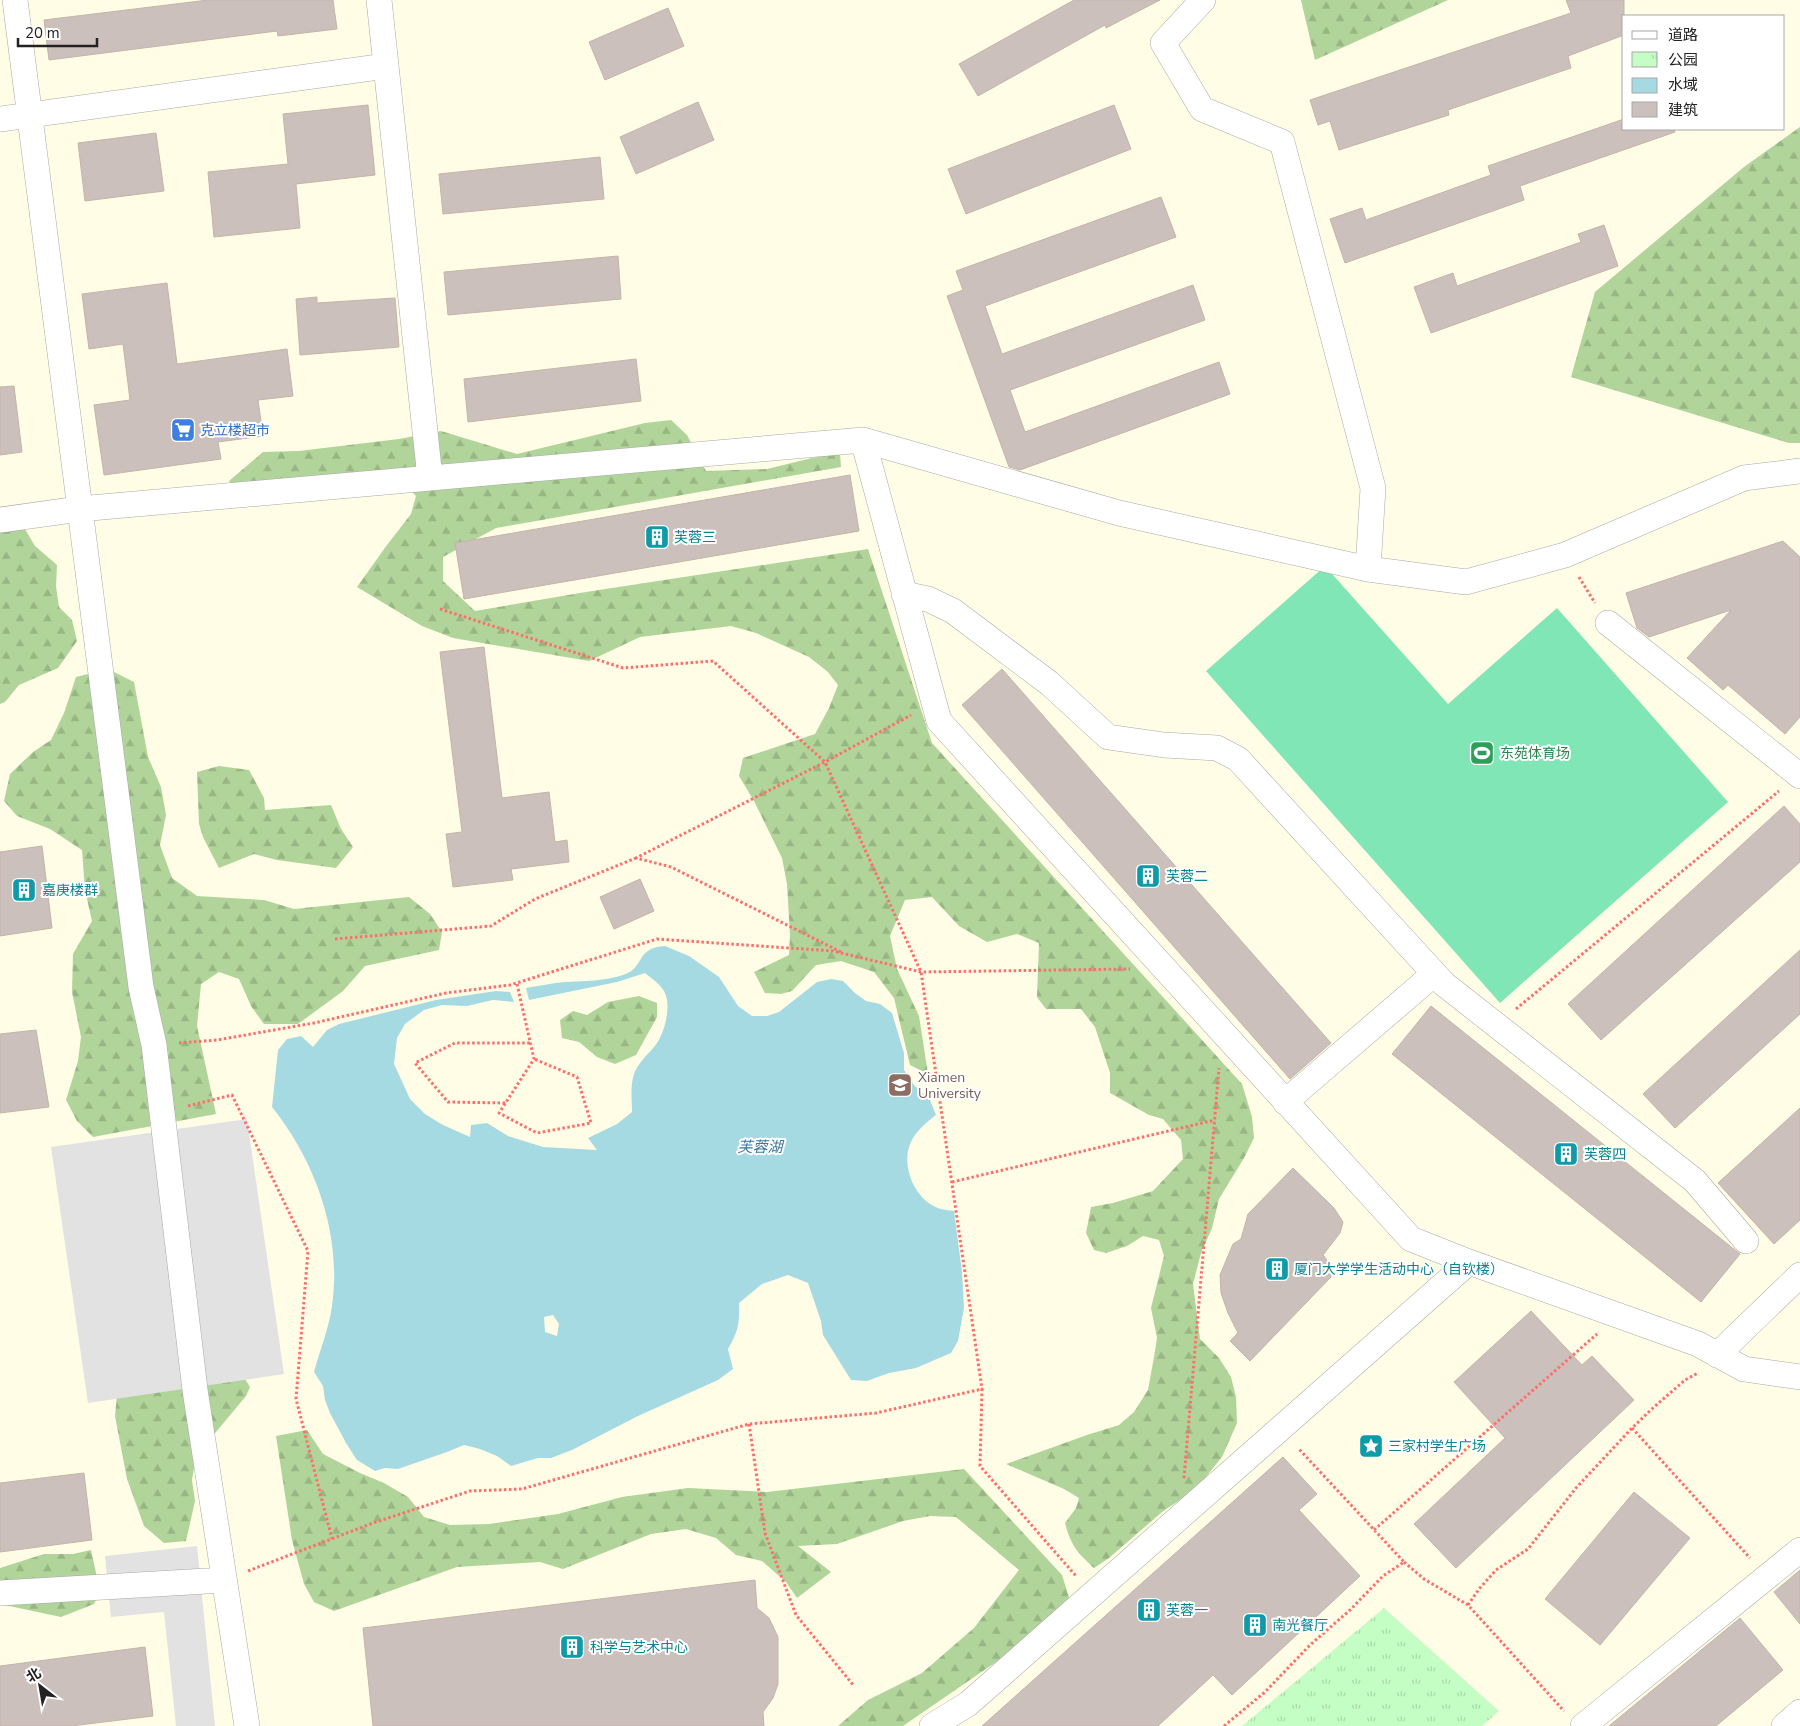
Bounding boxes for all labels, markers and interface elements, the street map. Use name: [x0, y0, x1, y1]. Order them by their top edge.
scale bar: [18, 15, 96, 47]
legend: [1622, 15, 1785, 130]
text: 20 m: [25, 23, 60, 43]
text: 道路: [1668, 25, 1698, 45]
text: 公园: [1668, 50, 1698, 70]
text: 水域: [1668, 75, 1698, 95]
text: 建筑: [1668, 100, 1698, 120]
supermarket icon: 克立楼超市: [170, 417, 196, 443]
place label: 克立楼超市: [200, 421, 270, 440]
building icon: 芙蓉三: [644, 524, 670, 550]
place label: 芙蓉三: [674, 528, 716, 547]
sports icon: 东苑体育场: [1469, 740, 1495, 766]
place label: 东苑体育场: [1500, 744, 1570, 763]
building icon: 芙蓉二: [1135, 863, 1161, 889]
place label: 芙蓉二: [1166, 867, 1208, 886]
building icon: 嘉庚楼群: [11, 877, 37, 903]
place label: 嘉庚楼群: [42, 881, 98, 900]
place label: Xiamen University: [918, 1068, 982, 1103]
school or university icon: Xiamen University: [887, 1072, 913, 1098]
water label: 芙蓉湖: [737, 1137, 784, 1157]
building icon: 芙蓉四: [1553, 1141, 1579, 1167]
place label: 芙蓉四: [1584, 1145, 1626, 1164]
building icon: 厦门大学学生活动中心（自钦楼）: [1264, 1256, 1290, 1282]
place label: 厦门大学学生活动中心（自钦楼）: [1294, 1260, 1504, 1279]
place icon: 三家村学生广场: [1358, 1433, 1384, 1459]
place label: 三家村学生广场: [1388, 1437, 1486, 1456]
building icon: 芙蓉一: [1136, 1597, 1162, 1623]
place label: 芙蓉一: [1166, 1601, 1208, 1620]
building icon: 南光餐厅: [1242, 1612, 1268, 1638]
place label: 南光餐厅: [1272, 1616, 1328, 1635]
building icon: 科学与艺术中心: [559, 1634, 585, 1660]
place label: 科学与艺术中心: [590, 1638, 688, 1657]
north arrow: [15, 1661, 65, 1711]
text: 北: [23, 1664, 44, 1687]

